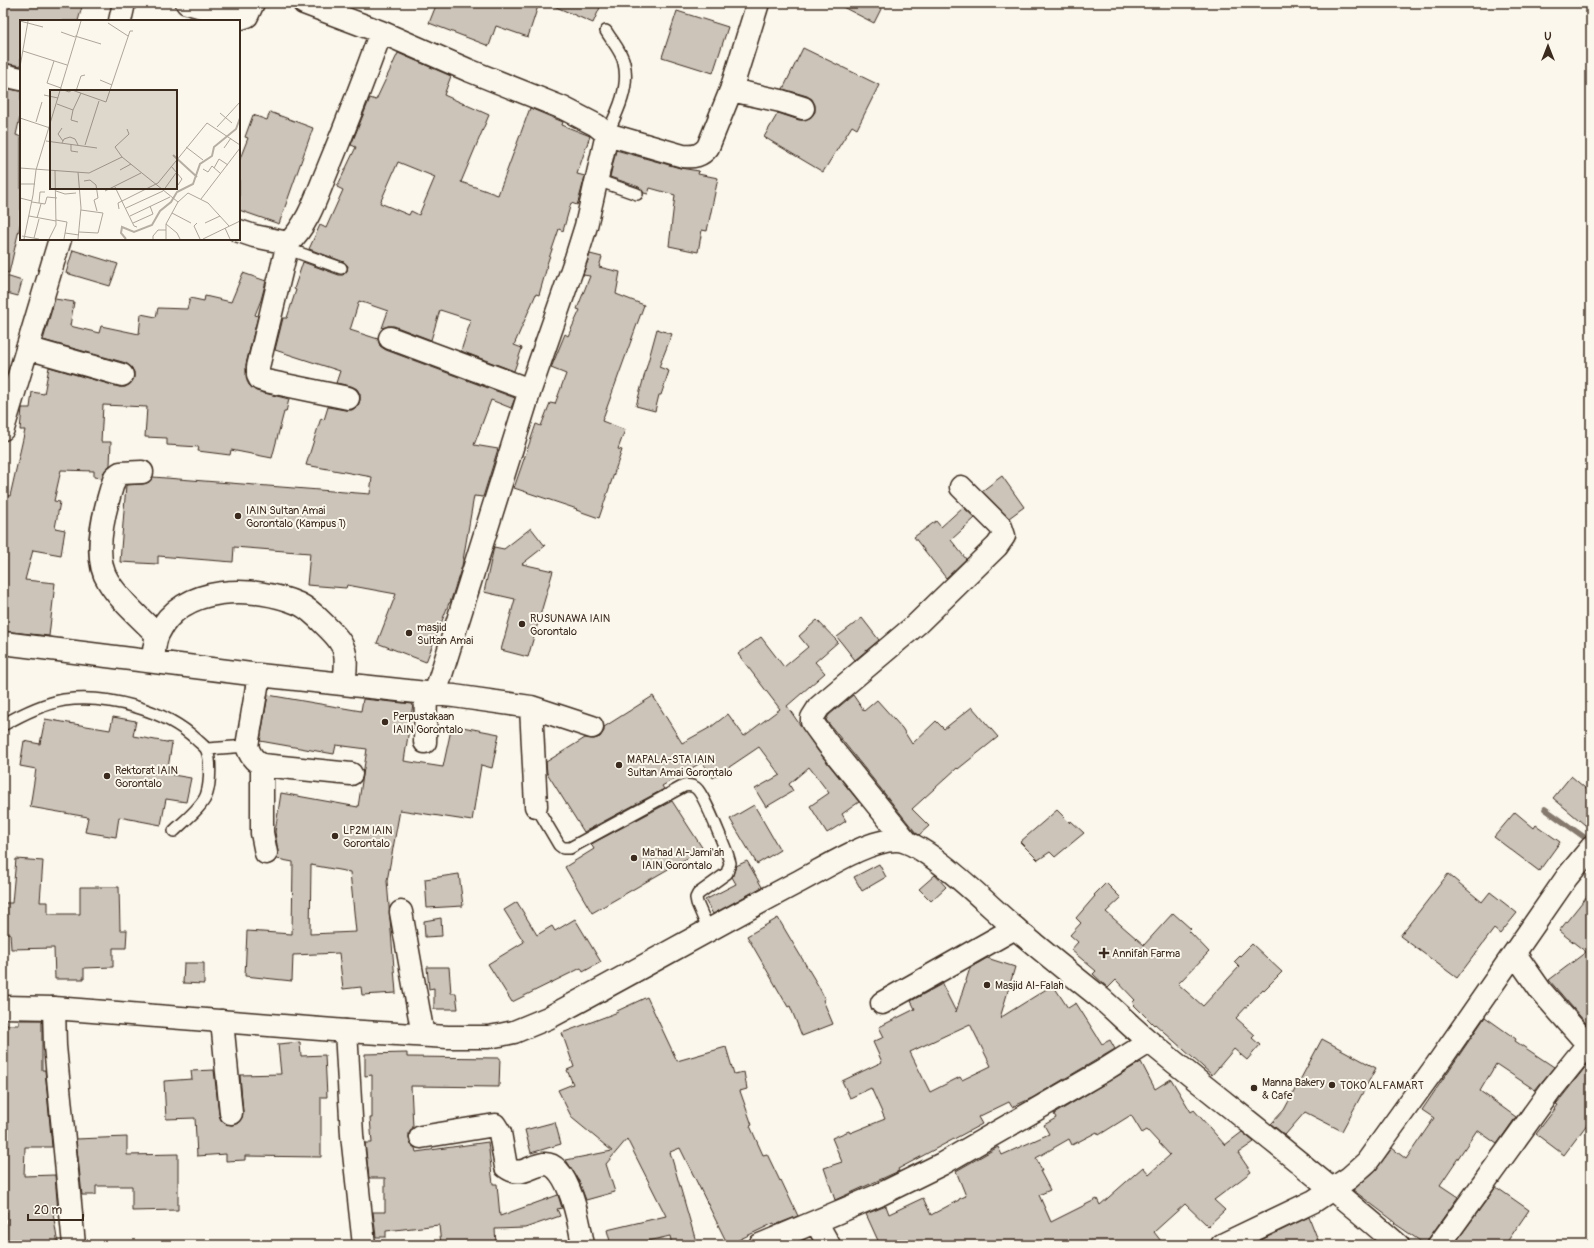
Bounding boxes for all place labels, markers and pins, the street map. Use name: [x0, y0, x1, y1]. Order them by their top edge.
place label: IAIN Sultan Amai Gorontalo (Kampus 1): [246, 504, 347, 530]
marker: IAIN Sultan Amai Gorontalo (Kampus 1): [233, 511, 243, 521]
place label: RUSUNAWA IAIN Gorontalo: [530, 612, 610, 638]
marker: RUSUNAWA IAIN Gorontalo: [517, 619, 527, 629]
place label: masjid Sultan Amai: [417, 621, 473, 647]
marker: masjid Sultan Amai: [404, 628, 414, 638]
place label: Perpustakaan IAIN Gorontalo: [393, 710, 463, 736]
marker: Perpustakaan IAIN Gorontalo: [380, 717, 390, 727]
place label: MAPALA-STA IAIN Sultan Amai Gorontalo: [627, 753, 733, 779]
marker: MAPALA-STA IAIN Sultan Amai Gorontalo: [614, 760, 624, 770]
place label: Rektorat IAIN Gorontalo: [115, 764, 178, 790]
marker: Rektorat IAIN Gorontalo: [102, 771, 112, 781]
place label: LP2M IAIN Gorontalo: [343, 824, 393, 850]
marker: LP2M IAIN Gorontalo: [330, 831, 340, 841]
place label: Ma'had Al-Jami'ah IAIN Gorontalo: [642, 846, 724, 872]
marker: Ma'had Al-Jami'ah IAIN Gorontalo: [629, 853, 639, 863]
place label: Annifah Farma: [1112, 947, 1180, 960]
marker: Annifah Farma: [1099, 948, 1109, 958]
place label: Masjid Al-Falah: [995, 979, 1064, 992]
marker: Masjid Al-Falah: [982, 980, 992, 990]
place label: Manna Bakery & Cafe: [1262, 1076, 1325, 1102]
place label: TOKO ALFAMART: [1340, 1079, 1424, 1092]
marker: TOKO ALFAMART: [1327, 1080, 1337, 1090]
marker: Manna Bakery & Cafe: [1249, 1083, 1259, 1093]

